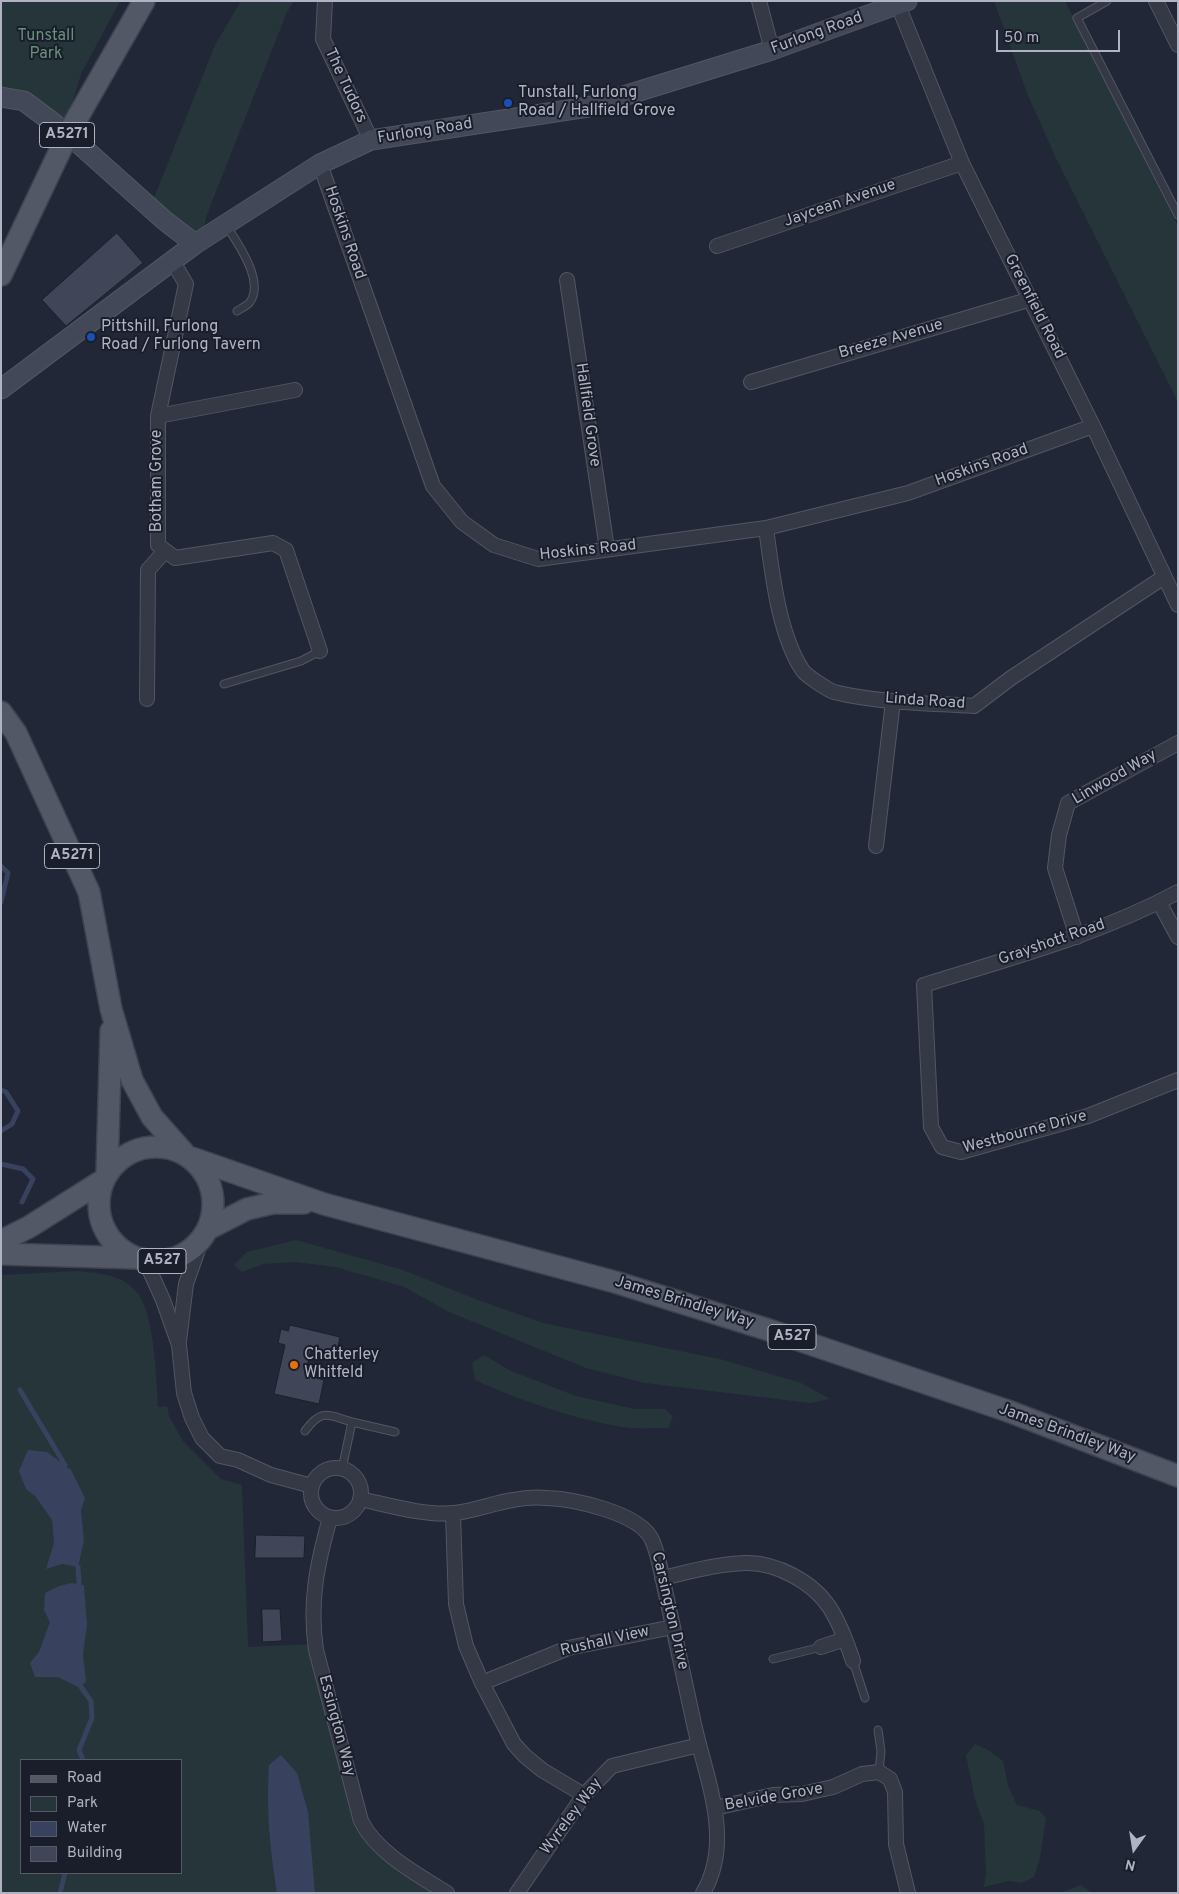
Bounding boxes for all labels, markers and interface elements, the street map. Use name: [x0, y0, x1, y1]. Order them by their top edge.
street label: Furlong Road: [769, 9, 865, 59]
scale bar: [999, 20, 1123, 52]
park label: Tunstall Park: [18, 27, 74, 65]
text: 50 m: [1004, 29, 1039, 48]
street label: The Tudors: [319, 46, 371, 126]
place label: Tunstall, Furlong Road / Hallfield Grove: [518, 84, 675, 122]
marker: Tunstall, Furlong Road / Hallfield Grove: [502, 97, 514, 109]
street label: Furlong Road: [376, 115, 474, 149]
road number: A5271: [40, 122, 94, 148]
street label: Jaycean Avenue: [782, 176, 898, 232]
street label: Hoskins Road: [319, 184, 369, 282]
street label: Greenfield Road: [999, 251, 1069, 363]
street label: Breeze Avenue: [837, 316, 945, 364]
place label: Pittshill, Furlong Road / Furlong Tavern: [101, 318, 261, 356]
marker: Pittshill, Furlong Road / Furlong Tavern: [85, 331, 97, 343]
street label: Hallfield Grove: [570, 362, 604, 468]
street label: Botham Grove: [148, 430, 168, 532]
street label: Hoskins Road: [933, 440, 1031, 492]
street label: Hoskins Road: [539, 536, 637, 566]
street label: Linda Road: [884, 690, 966, 714]
street label: Linwood Way: [1069, 746, 1161, 810]
road number: A5271: [44, 844, 100, 868]
street label: Grayshott Road: [996, 916, 1108, 970]
street label: Westbourne Drive: [961, 1107, 1089, 1159]
road number: A527: [138, 1248, 186, 1274]
street label: James Brindley Way: [612, 1273, 756, 1333]
road number: A527: [768, 1324, 816, 1350]
place label: Chatterley Whitfeld: [304, 1346, 379, 1384]
marker: Chatterley Whitfeld: [288, 1359, 300, 1371]
street label: James Brindley Way: [996, 1400, 1138, 1468]
street label: Carsington Drive: [646, 1550, 692, 1672]
street label: Rushall View: [559, 1622, 651, 1662]
street label: Essington Way: [313, 1673, 359, 1779]
legend: [20, 1759, 182, 1874]
text: Road: [67, 1769, 102, 1788]
street label: Wyreley Way: [537, 1775, 607, 1859]
street label: Belvide Grove: [723, 1780, 825, 1816]
text: Park: [67, 1794, 98, 1813]
text: Water: [67, 1819, 106, 1838]
north arrow: [1109, 1824, 1159, 1874]
text: Building: [67, 1844, 122, 1863]
text: N: [1124, 1855, 1137, 1874]

